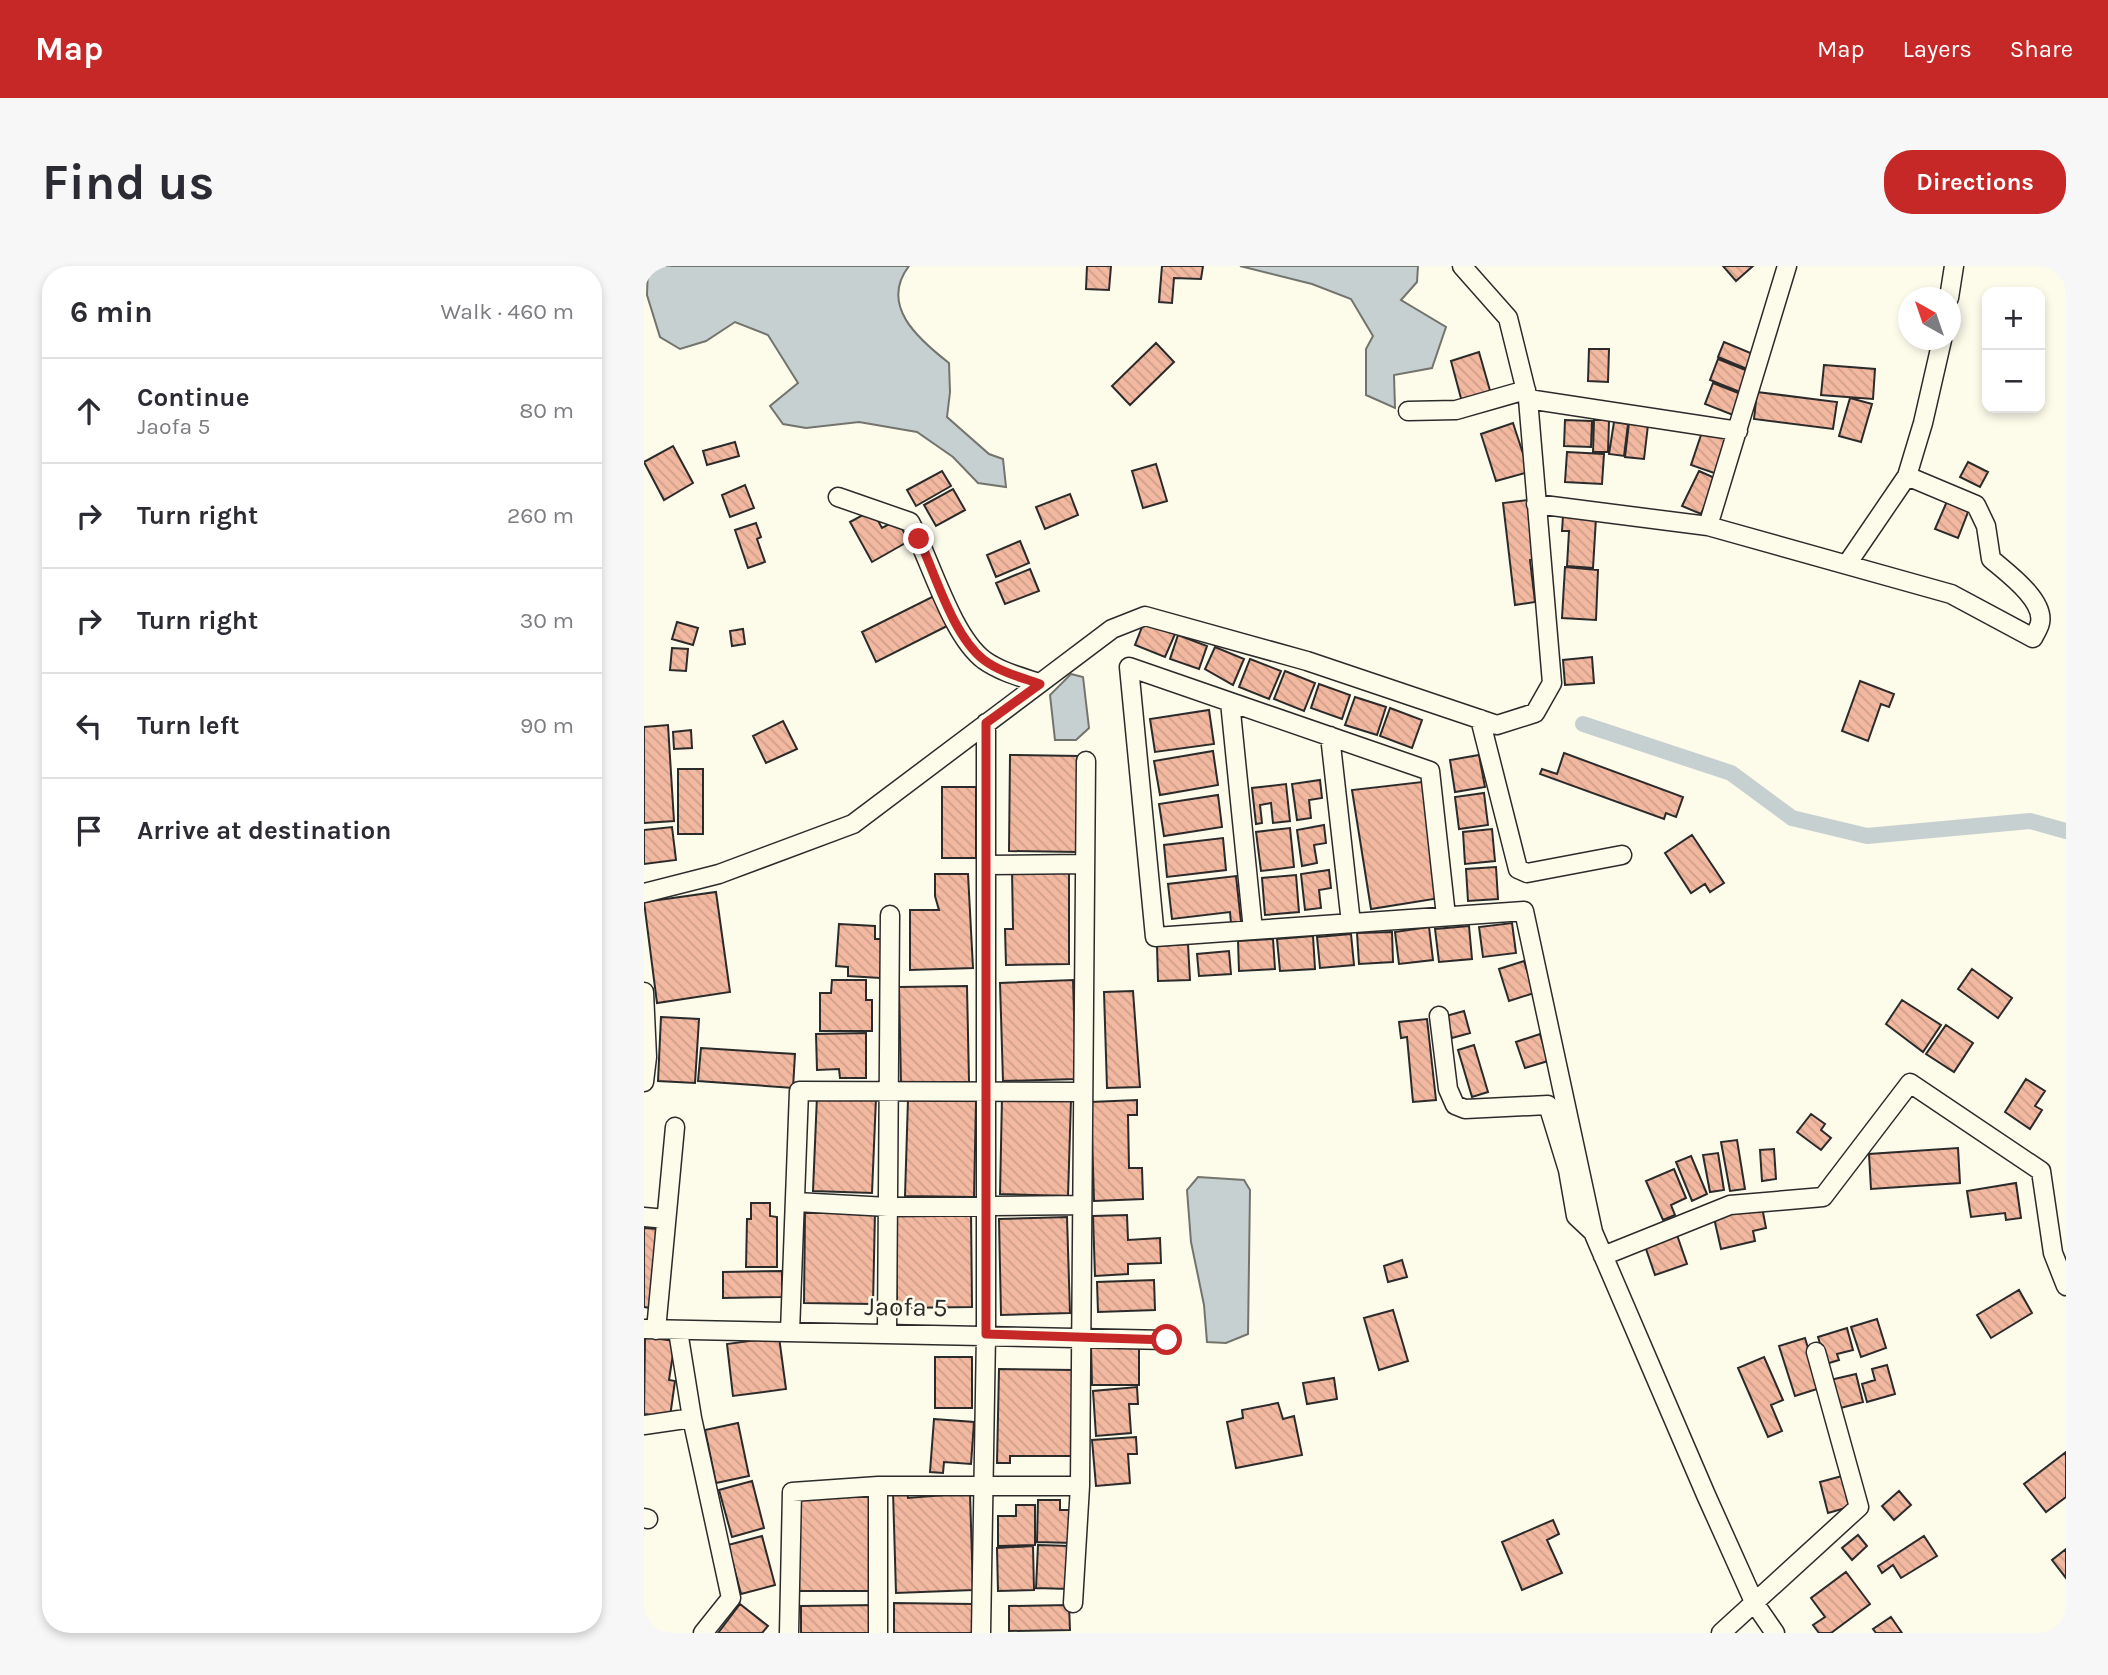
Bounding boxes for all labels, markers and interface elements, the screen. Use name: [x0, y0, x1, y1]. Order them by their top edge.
text: Map: [35, 30, 103, 68]
text: Map: [1817, 35, 1865, 63]
text: Layers: [1903, 35, 1972, 63]
text: Share: [2010, 35, 2073, 63]
button: Directions: [1884, 150, 2066, 214]
text: Find us: [42, 154, 214, 211]
north arrow: [1898, 287, 1961, 350]
map controls: [1982, 287, 2045, 413]
button: +: [1982, 287, 2045, 350]
text: 6 min: [70, 294, 153, 330]
text: Walk · 460 m: [440, 298, 574, 325]
button: −: [1982, 350, 2045, 413]
text: Continue: [137, 382, 249, 413]
icon: ahead: [70, 392, 108, 430]
text: 80 m: [519, 397, 574, 424]
text: Jaofa 5: [137, 413, 211, 440]
icon: right: [70, 497, 108, 535]
text: Turn right: [137, 500, 258, 531]
text: 260 m: [507, 502, 574, 529]
route end: [903, 523, 934, 554]
icon: right: [70, 602, 108, 640]
text: Turn right: [137, 605, 258, 636]
text: 30 m: [520, 607, 574, 634]
icon: left: [70, 707, 108, 745]
text: Turn left: [137, 710, 239, 741]
text: 90 m: [520, 712, 574, 739]
icon: arrive: [70, 812, 108, 850]
text: Arrive at destination: [137, 815, 391, 846]
street label: Jaofa 5: [864, 1291, 948, 1323]
route start: [1151, 1324, 1182, 1355]

